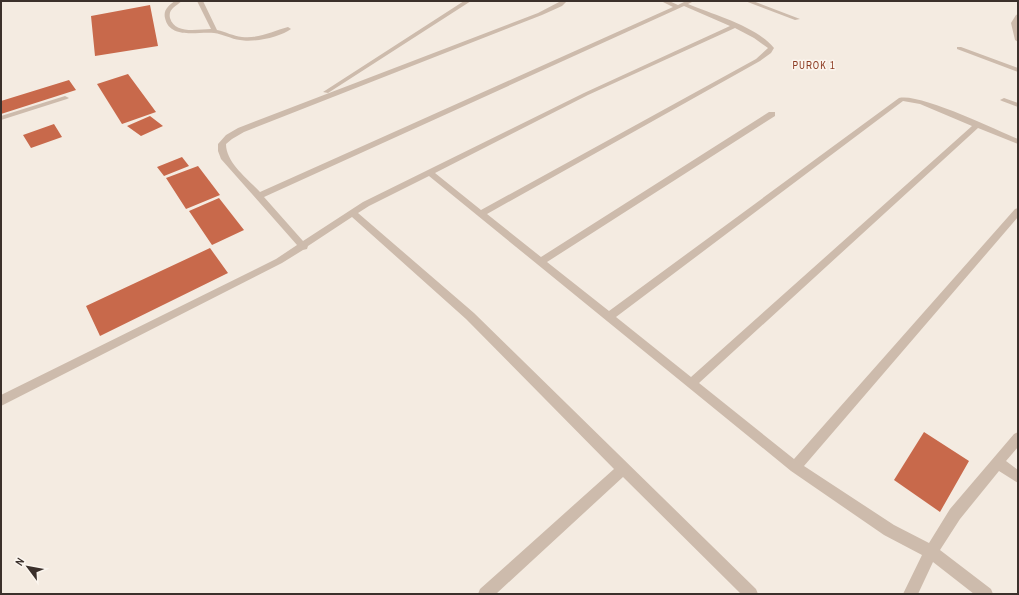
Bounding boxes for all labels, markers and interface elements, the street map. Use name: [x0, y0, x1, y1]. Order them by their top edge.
district label: PUROK 1: [793, 59, 836, 72]
north arrow: [8, 547, 48, 587]
text: N: [12, 555, 27, 568]

